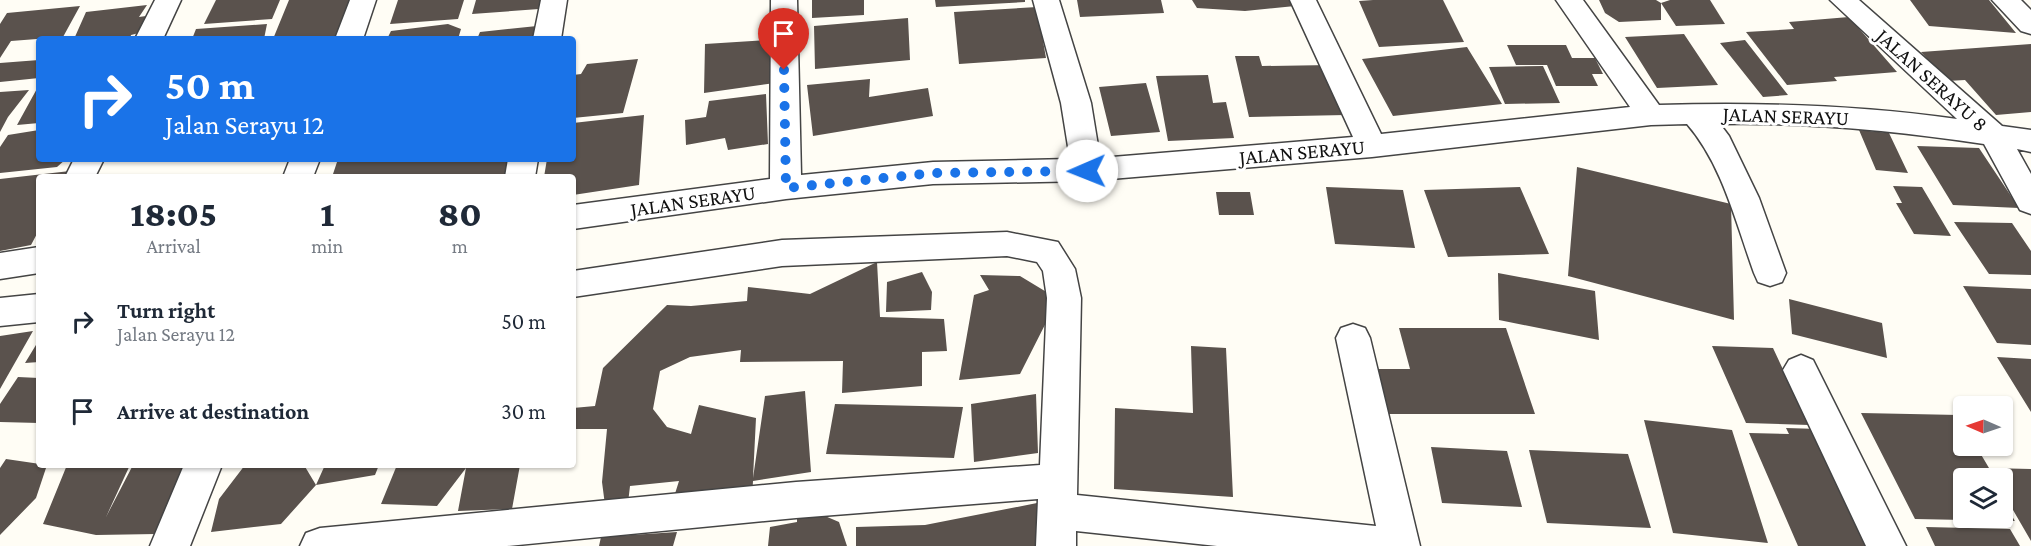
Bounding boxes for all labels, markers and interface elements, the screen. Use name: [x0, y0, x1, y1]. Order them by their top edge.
pin: [758, 8, 809, 70]
icon: arrive: [767, 17, 800, 50]
street label: JALAN SERAYU 8: [1870, 22, 1993, 136]
icon: right: [66, 60, 144, 138]
text: 50 m: [165, 61, 255, 108]
street label: JALAN SERAYU: [1720, 102, 1850, 130]
text: Jalan Serayu 12: [165, 110, 324, 140]
street label: JALAN SERAYU: [1236, 135, 1366, 170]
position arrow: [1055, 139, 1119, 203]
street label: JALAN SERAYU: [627, 180, 757, 222]
text: 18:05: [130, 194, 217, 234]
text: 1: [320, 194, 334, 234]
text: 80: [438, 194, 482, 234]
text: Arrival: [146, 235, 201, 257]
text: min: [311, 235, 343, 257]
text: m: [452, 235, 468, 257]
text: Turn right: [117, 298, 215, 323]
icon: right: [66, 305, 99, 338]
text: 50 m: [501, 309, 546, 334]
text: Jalan Serayu 12: [117, 323, 235, 345]
icon: arrive: [66, 395, 99, 428]
north arrow: [1953, 396, 2013, 456]
map controls: [1953, 396, 2013, 528]
text: Arrive at destination: [117, 399, 309, 424]
text: 30 m: [501, 399, 546, 424]
button: layers: [1953, 468, 2013, 528]

